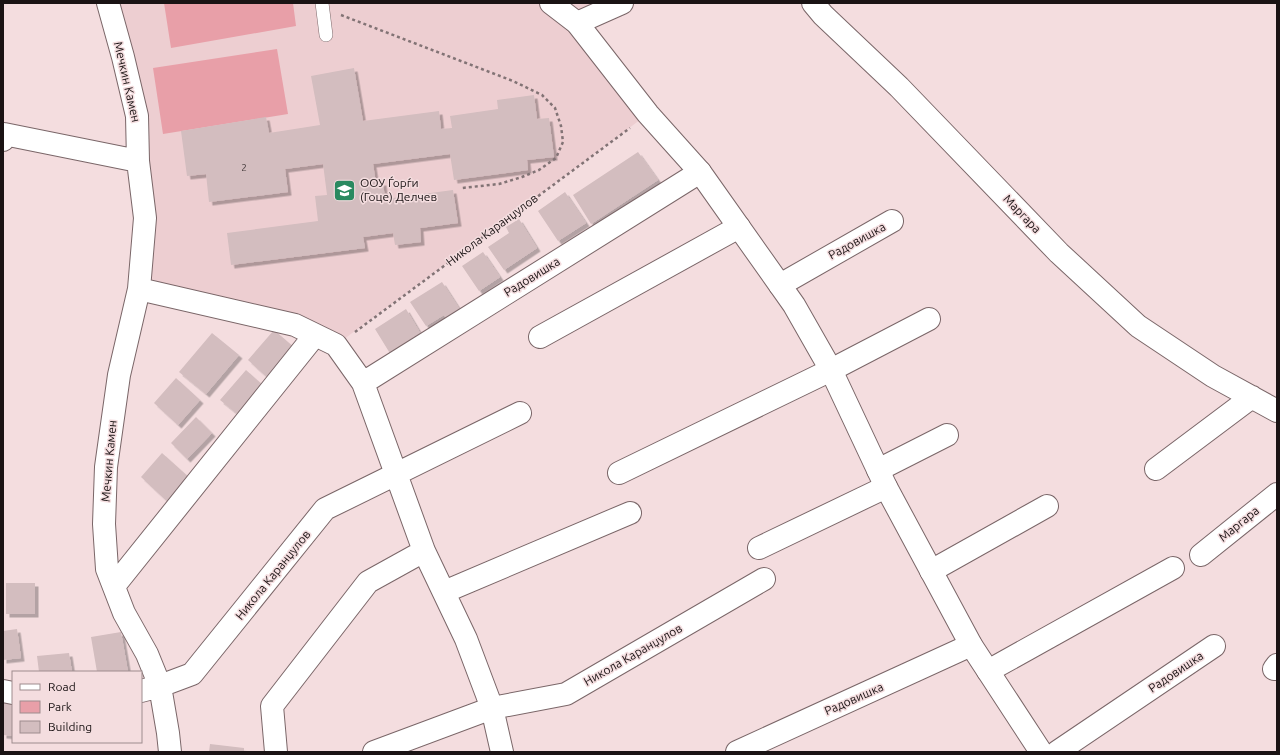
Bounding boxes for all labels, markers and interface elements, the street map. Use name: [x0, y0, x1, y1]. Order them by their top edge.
street label: Мечкин Камен: [112, 40, 143, 123]
house number: 2: [241, 162, 247, 173]
place label: ООУ Ѓорѓи (Гоце) Делчев: [360, 176, 437, 204]
school or university icon: ООУ Ѓорѓи (Гоце) Делчев: [331, 177, 357, 203]
street label: Никола Каранџулов: [443, 191, 540, 268]
street label: Маргара: [1001, 192, 1044, 235]
street label: Радовишка: [826, 220, 888, 262]
street label: Радовишка: [502, 254, 562, 299]
street label: Мечкин Камен: [98, 419, 119, 502]
street label: Маргара: [1216, 504, 1261, 544]
street label: Никола Каранџулов: [233, 527, 313, 622]
street label: Никола Каранџулов: [581, 621, 684, 688]
street label: Радовишка: [1146, 649, 1206, 695]
legend: [12, 671, 142, 743]
text: Road: [48, 680, 76, 693]
street label: Радовишка: [822, 680, 885, 717]
text: Park: [48, 700, 72, 713]
text: Building: [48, 720, 92, 733]

